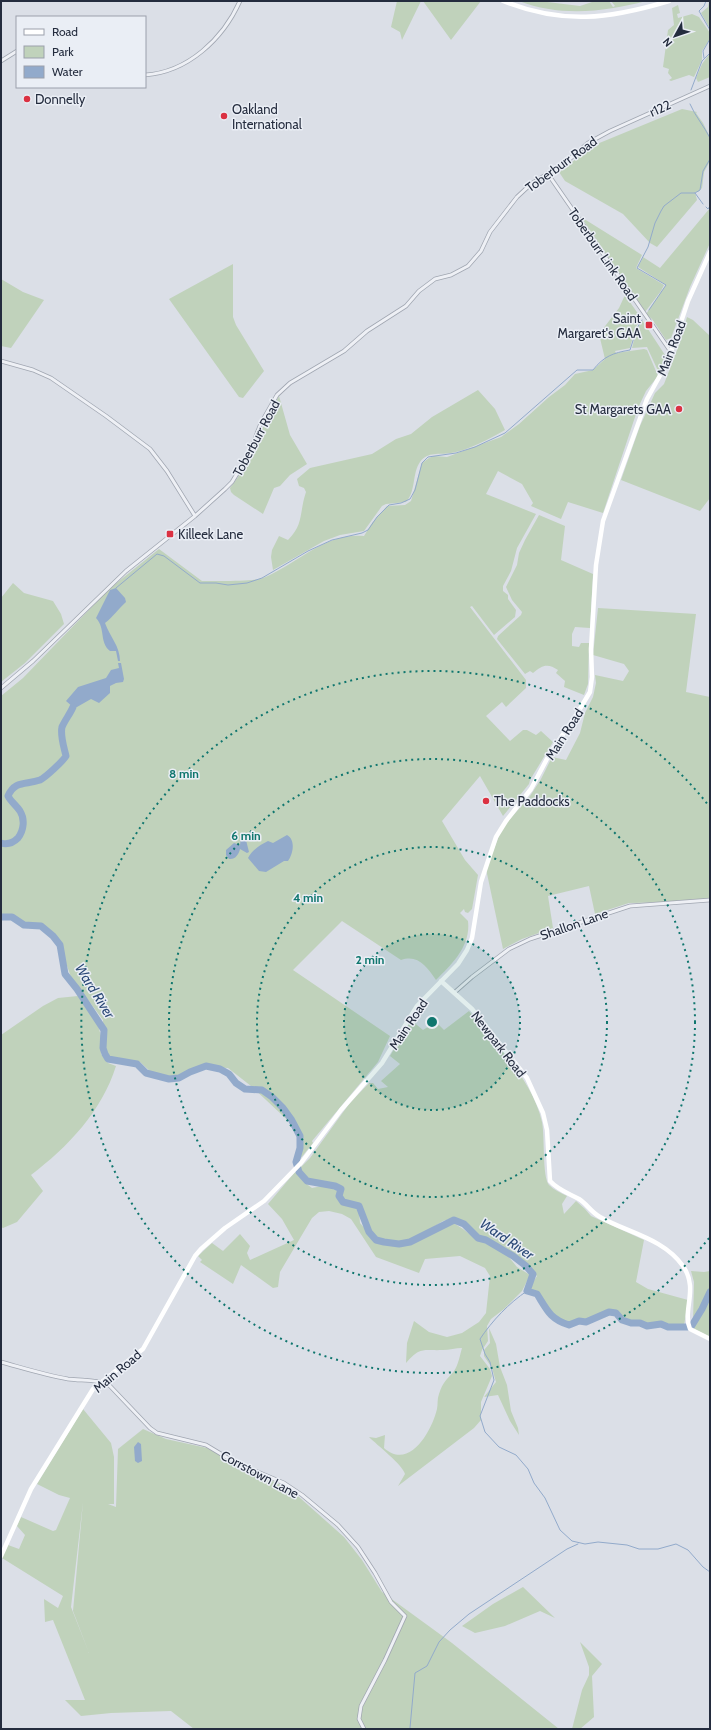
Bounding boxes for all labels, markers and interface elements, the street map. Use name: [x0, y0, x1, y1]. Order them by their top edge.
legend: [16, 16, 146, 88]
north arrow: [655, 16, 695, 56]
text: Road: [52, 24, 78, 39]
text: N: [659, 35, 675, 50]
text: Park: [52, 44, 74, 59]
text: Water: [52, 64, 83, 79]
place label: Donnelly: [35, 91, 86, 107]
marker: Donnelly: [22, 94, 32, 104]
street label: r122: [647, 96, 673, 120]
place label: Oakland International: [232, 101, 302, 132]
marker: Oakland International: [219, 111, 229, 121]
street label: Toberburr Road: [522, 133, 600, 195]
street label: Toberburr Link Road: [565, 204, 641, 304]
place label: Saint Margaret's GAA: [557, 310, 642, 341]
street label: Main Road: [653, 318, 689, 378]
marker: Saint Margaret's GAA: [644, 320, 654, 330]
street label: Toberburr Road: [229, 397, 283, 479]
place label: St Margarets GAA: [575, 401, 671, 417]
marker: St Margarets GAA: [674, 404, 684, 414]
place label: Killeek Lane: [178, 526, 244, 542]
marker: Killeek Lane: [165, 529, 175, 539]
street label: Main Road: [542, 705, 586, 763]
text: 8 min: [169, 766, 199, 781]
place label: The Paddocks: [494, 793, 570, 809]
marker: The Paddocks: [481, 796, 491, 806]
text: 6 min: [231, 828, 261, 843]
text: 4 min: [293, 890, 323, 905]
street label: Shallon Lane: [538, 905, 610, 943]
text: 2 min: [356, 952, 384, 967]
water label: Ward River: [71, 960, 119, 1022]
street label: Main Road: [385, 996, 431, 1052]
street label: Newpark Road: [468, 1008, 530, 1080]
centre of rings: [425, 1015, 439, 1029]
water label: Ward River: [476, 1214, 538, 1264]
street label: Main Road: [90, 1346, 144, 1396]
street label: Corrstown Lane: [218, 1447, 302, 1501]

